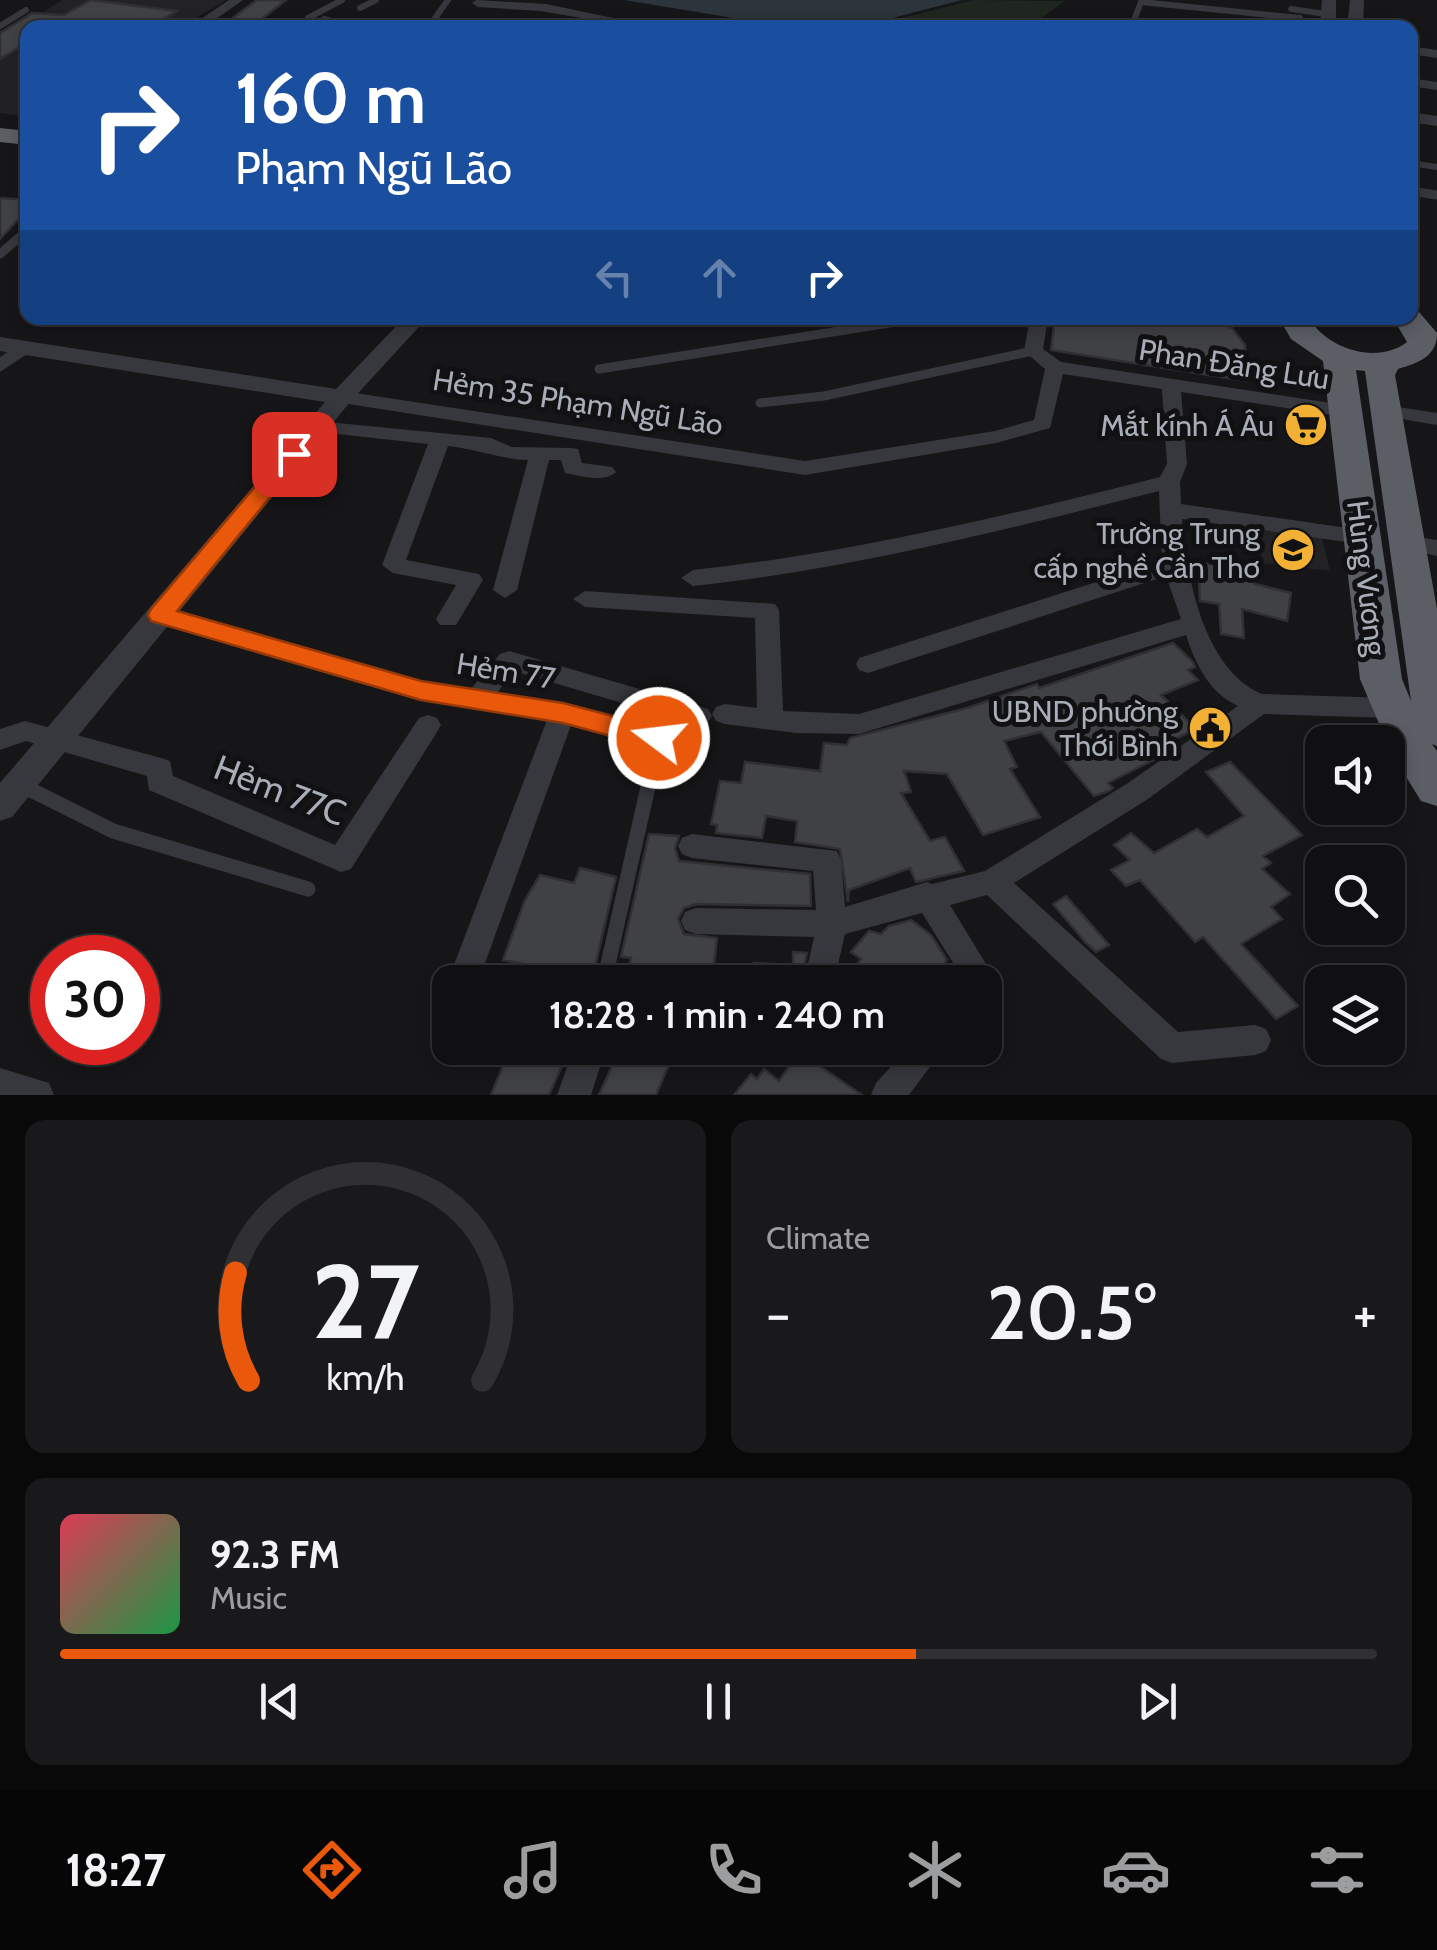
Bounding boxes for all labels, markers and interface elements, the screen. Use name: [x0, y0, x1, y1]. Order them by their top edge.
text: 160 m: [235, 55, 426, 141]
icon: right: [70, 60, 200, 190]
text: Phạm Ngũ Lão: [235, 141, 512, 195]
icon: left: [587, 250, 642, 305]
icon: ahead: [692, 250, 747, 305]
icon: right: [797, 250, 852, 305]
street label: Phan Đăng Lưu: [1136, 331, 1332, 397]
street label: Hẻm 35 Phạm Ngũ Lão: [430, 361, 726, 443]
supermarket icon: Mắt kính Á Âu: [1283, 402, 1329, 448]
place label: Mắt kính Á Âu: [1100, 407, 1274, 444]
pin: [252, 412, 337, 497]
icon: arrive: [267, 427, 322, 482]
street label: Hùng Vương: [1339, 498, 1395, 659]
place label: Trường Trung cấp nghề Cần Thơ: [1033, 515, 1261, 586]
school or university icon: Trường Trung cấp nghề Cần Thơ: [1270, 527, 1316, 573]
street label: Hẻm 77: [454, 645, 558, 697]
position arrow: [607, 686, 711, 790]
place label: UBND phường Thới Bình: [992, 693, 1179, 764]
public building icon: UBND phường Thới Bình: [1187, 705, 1233, 751]
map controls: [1305, 725, 1405, 1065]
button: sound: [1305, 725, 1405, 825]
street label: Hẻm 77C: [208, 745, 352, 835]
button: search: [1305, 845, 1405, 945]
speed limit sign: 30: [30, 935, 160, 1065]
button: layers: [1305, 965, 1405, 1065]
text: 18:28 · 1 min · 240 m: [549, 991, 885, 1038]
text: Climate: [766, 1218, 870, 1257]
text: 27: [311, 1238, 420, 1364]
text: 20.5°: [987, 1267, 1156, 1358]
text: −: [766, 1280, 790, 1347]
text: +: [1353, 1280, 1377, 1347]
text: km/h: [326, 1356, 405, 1399]
text: 92.3 FM: [210, 1531, 340, 1578]
text: Music: [210, 1578, 287, 1617]
icon: previous: [252, 1674, 307, 1729]
icon: pause: [691, 1674, 746, 1729]
icon: next: [1130, 1674, 1185, 1729]
icon: directions: [297, 1835, 367, 1905]
icon: music: [498, 1835, 568, 1905]
icon: phone: [699, 1835, 769, 1905]
icon: climate: [900, 1835, 970, 1905]
icon: car: [1101, 1835, 1171, 1905]
icon: filters: [1302, 1835, 1372, 1905]
text: 18:27: [65, 1843, 166, 1897]

